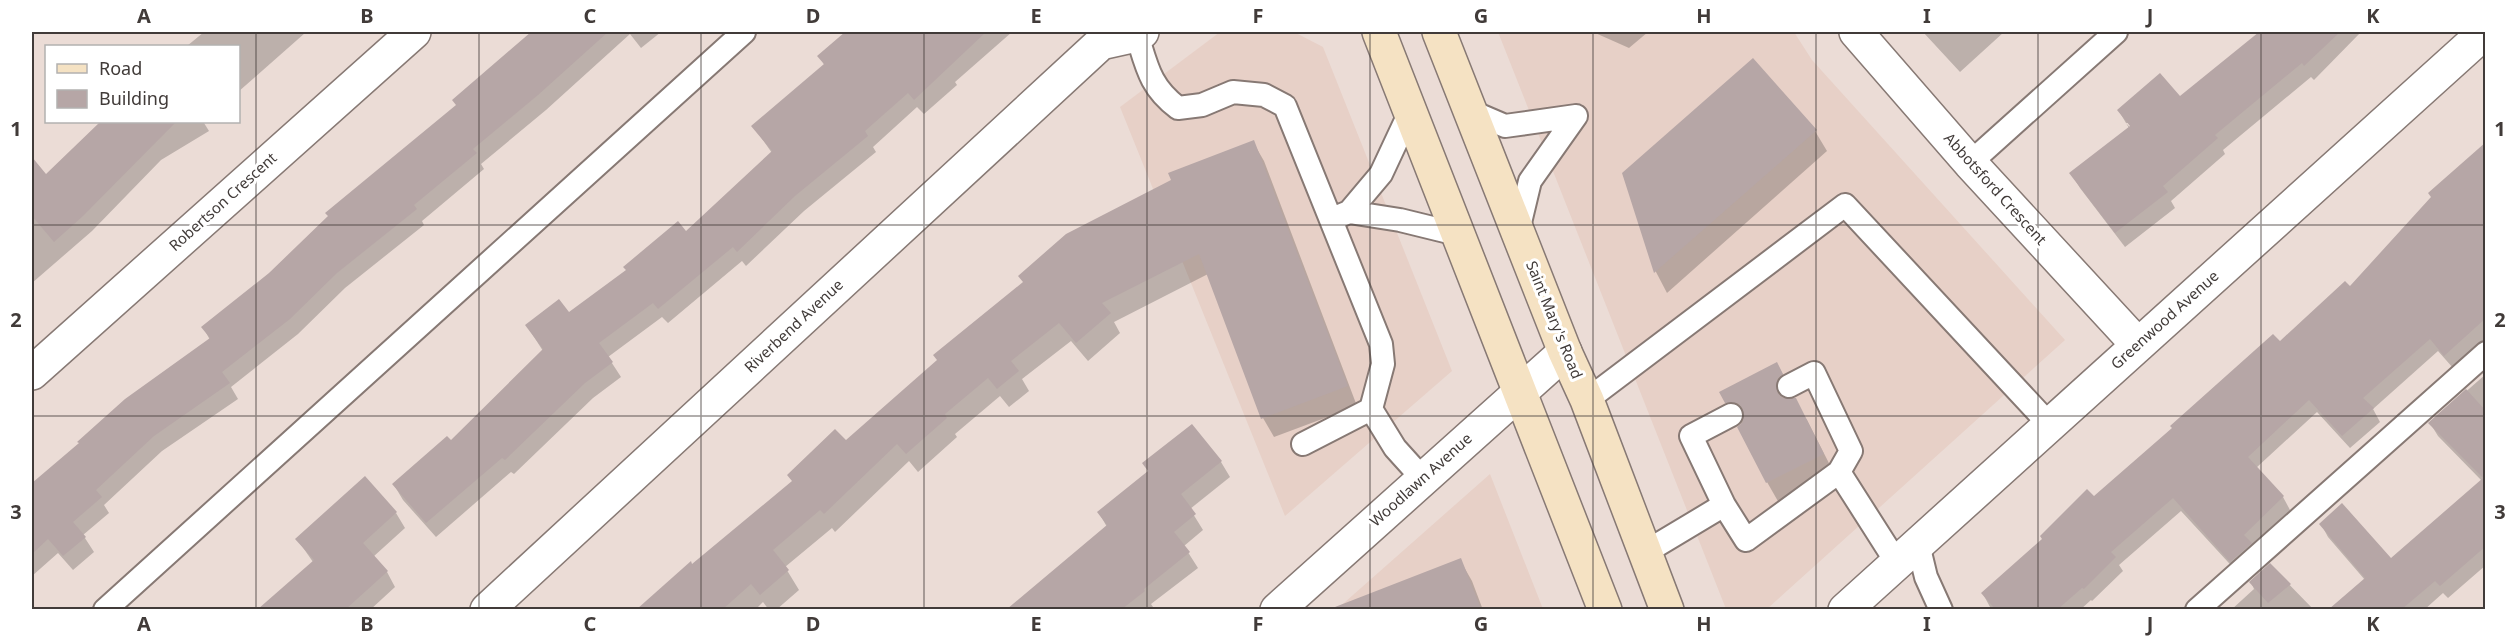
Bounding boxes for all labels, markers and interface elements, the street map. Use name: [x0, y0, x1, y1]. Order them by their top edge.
text: A: [137, 2, 151, 29]
text: B: [360, 2, 374, 29]
text: C: [584, 2, 597, 29]
text: D: [806, 2, 820, 29]
text: E: [1030, 2, 1042, 29]
text: F: [1253, 2, 1263, 29]
text: G: [1474, 2, 1488, 29]
text: H: [1696, 2, 1712, 29]
text: I: [1923, 2, 1931, 29]
text: J: [2145, 2, 2153, 29]
text: K: [2366, 2, 2380, 29]
legend: [45, 45, 240, 123]
text: Road: [99, 56, 142, 80]
text: Building: [99, 86, 169, 110]
text: 1: [10, 115, 22, 142]
text: 1: [2494, 115, 2506, 142]
street label: Abbotsford Crescent: [1940, 128, 2052, 249]
street label: Robertson Crescent: [164, 147, 281, 255]
street label: Saint Mary's Road: [1522, 258, 1588, 382]
street label: Greenwood Avenue: [2106, 265, 2223, 373]
street label: Riverbend Avenue: [740, 274, 847, 376]
text: 2: [10, 306, 22, 333]
text: 2: [2494, 306, 2506, 333]
street label: Woodlawn Avenue: [1365, 428, 1476, 530]
text: 3: [10, 498, 22, 525]
text: 3: [2494, 498, 2506, 525]
text: A: [137, 610, 151, 637]
text: B: [360, 610, 374, 637]
text: C: [584, 610, 597, 637]
text: D: [806, 610, 820, 637]
text: E: [1030, 610, 1042, 637]
text: F: [1253, 610, 1263, 637]
text: G: [1474, 610, 1488, 637]
text: H: [1696, 610, 1712, 637]
text: I: [1923, 610, 1931, 637]
text: J: [2145, 610, 2153, 637]
text: K: [2366, 610, 2380, 637]

